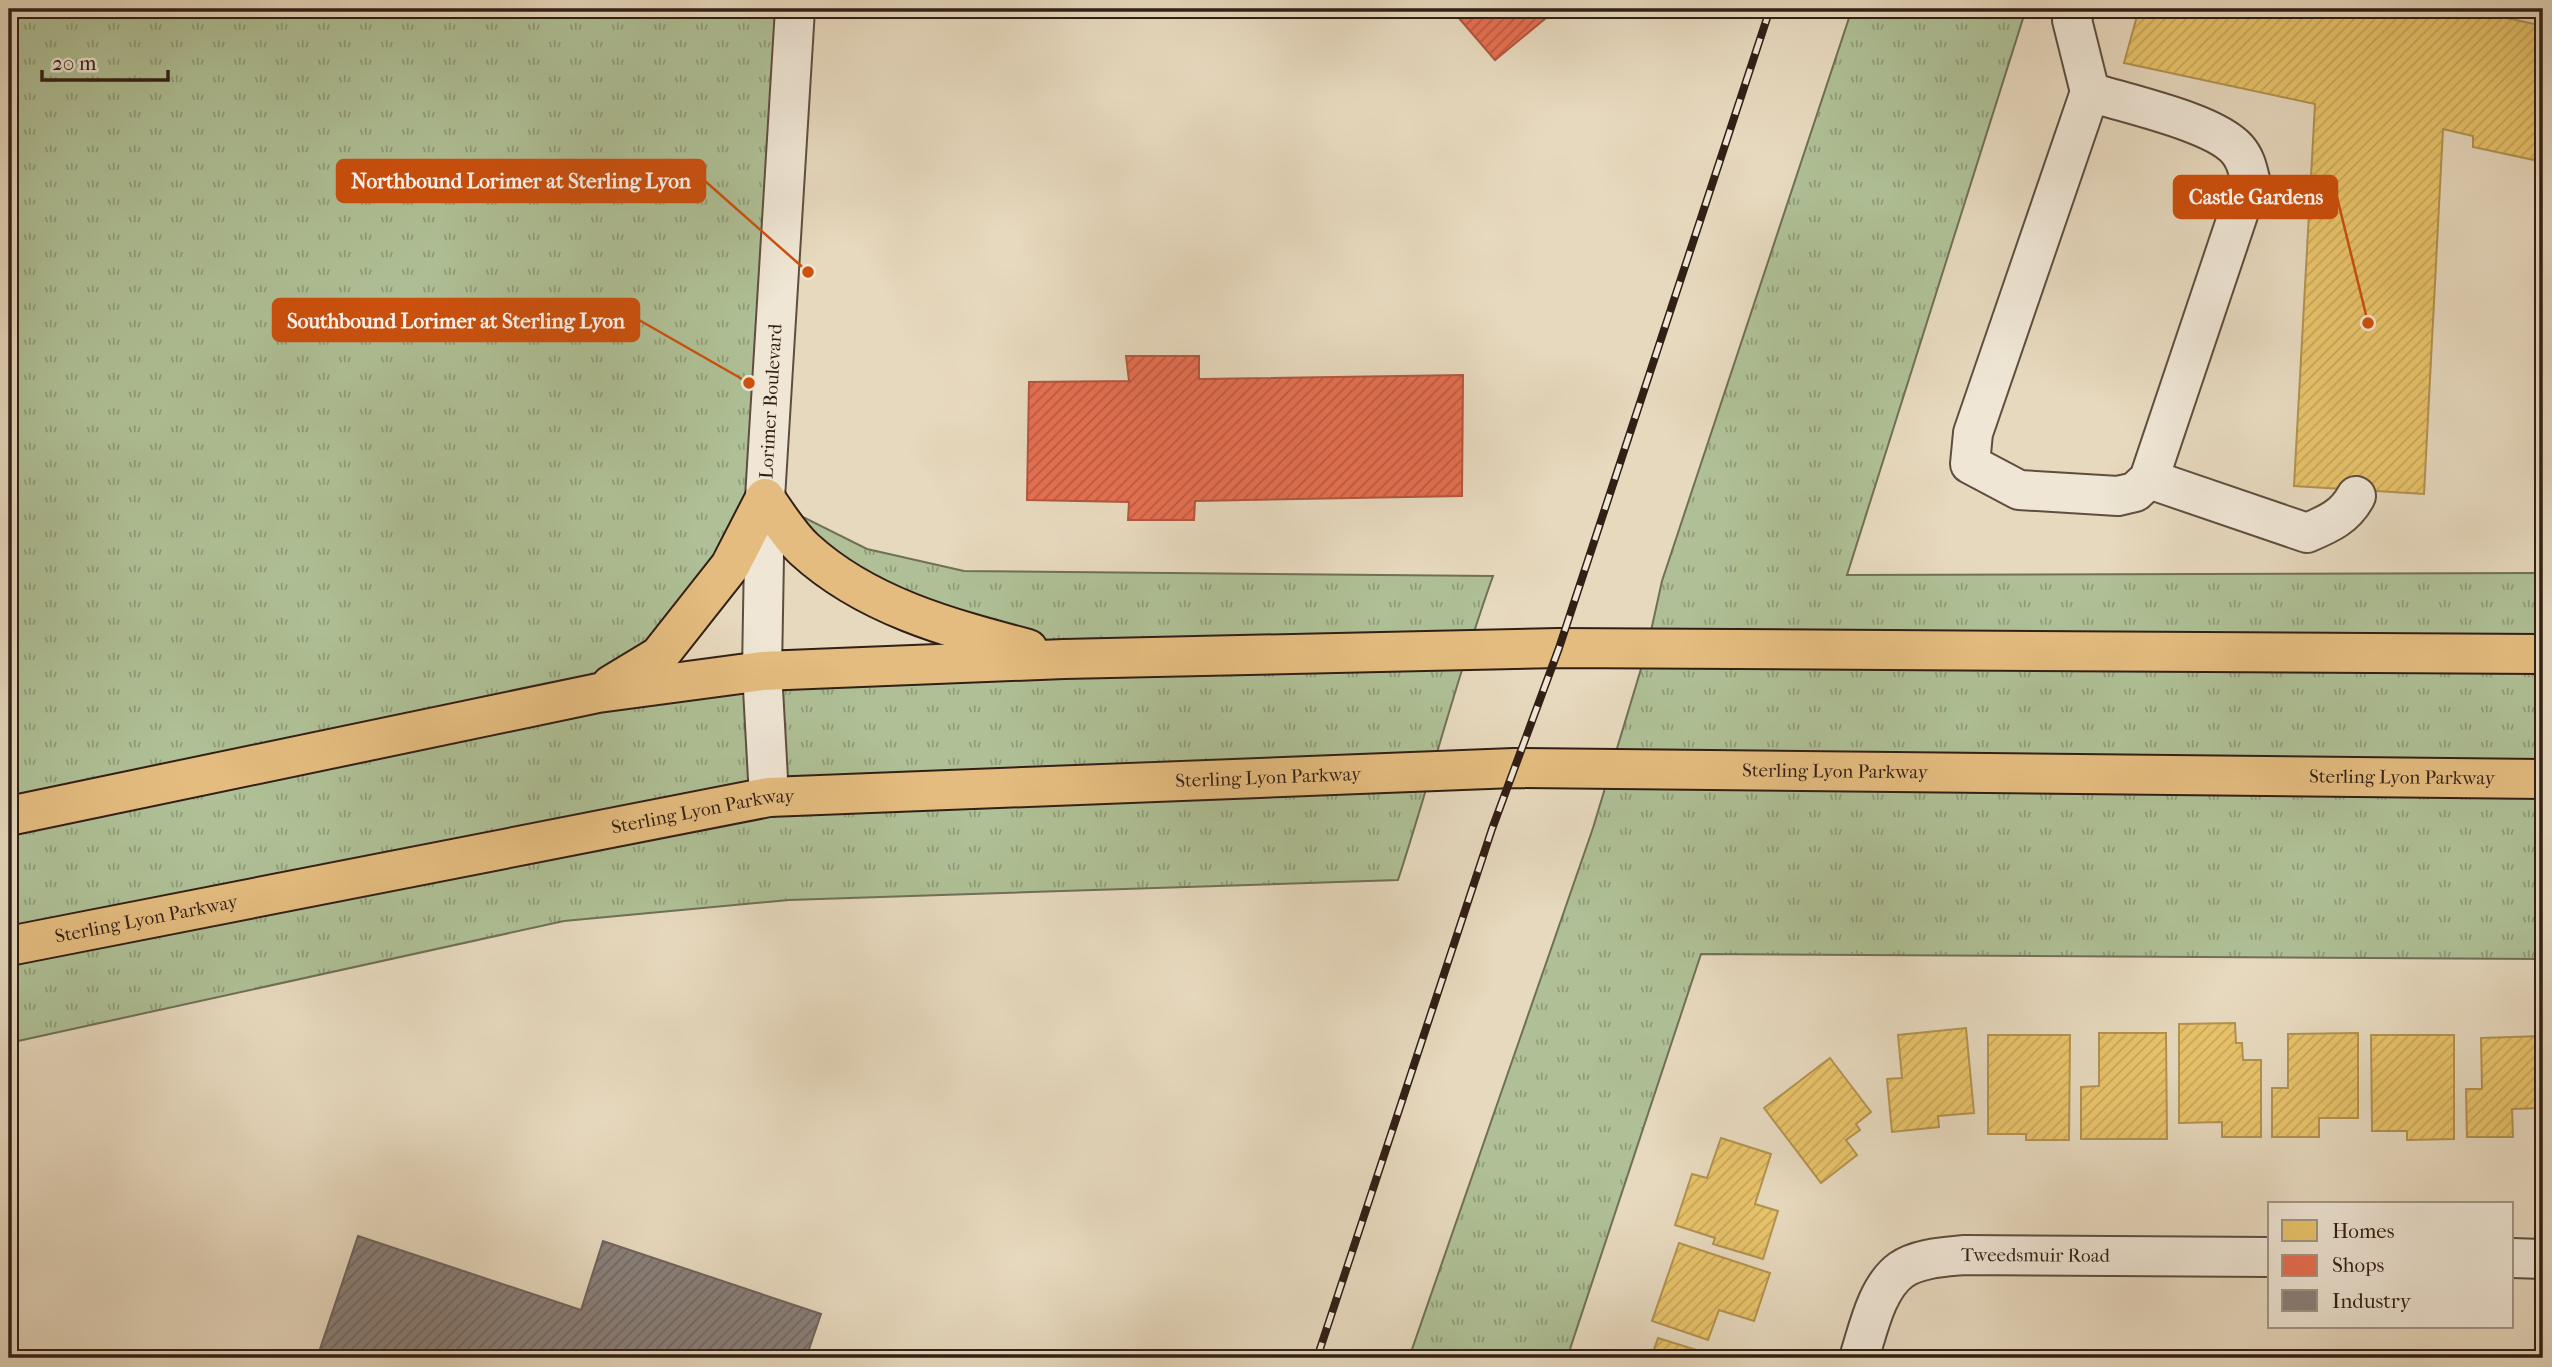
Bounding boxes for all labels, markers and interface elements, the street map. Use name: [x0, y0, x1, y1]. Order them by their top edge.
scale bar: [42, 38, 168, 82]
text: 20 m: [52, 51, 97, 75]
callout: Northbound Lorimer at Sterling Lyon: [337, 160, 705, 202]
text: Northbound Lorimer at Sterling Lyon: [351, 169, 692, 193]
callout: Castle Gardens: [2174, 176, 2337, 218]
text: Castle Gardens: [2189, 185, 2324, 209]
callout: Southbound Lorimer at Sterling Lyon: [273, 299, 639, 341]
text: Southbound Lorimer at Sterling Lyon: [287, 309, 626, 333]
street label: Lorimer Boulevard: [755, 323, 787, 480]
street label: Sterling Lyon Parkway: [1742, 759, 1929, 783]
street label: Sterling Lyon Parkway: [1175, 763, 1362, 792]
street label: Sterling Lyon Parkway: [2309, 765, 2496, 789]
street label: Sterling Lyon Parkway: [609, 785, 796, 839]
street label: Sterling Lyon Parkway: [53, 890, 241, 948]
legend: [2268, 1202, 2514, 1328]
text: Homes: [2332, 1219, 2395, 1243]
street label: Tweedsmuir Road: [1961, 1244, 2111, 1267]
text: Shops: [2332, 1253, 2385, 1277]
text: Industry: [2332, 1289, 2412, 1313]

